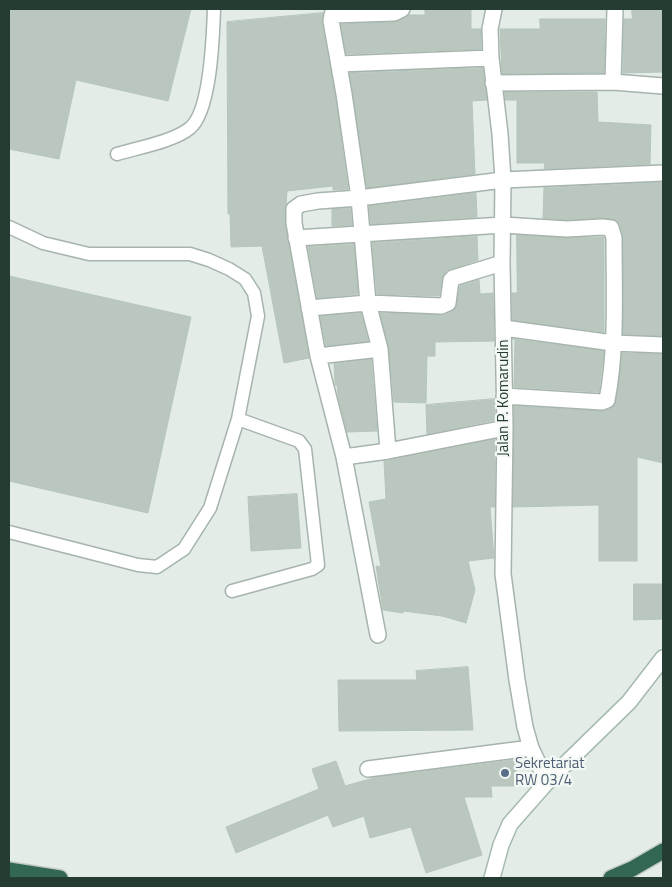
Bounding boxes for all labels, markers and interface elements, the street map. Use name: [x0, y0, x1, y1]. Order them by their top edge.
street label: Jalan P. Komarudin: [495, 339, 513, 457]
place label: Sekretariat RW 03/4: [515, 755, 584, 790]
marker: Sekretariat RW 03/4: [499, 767, 511, 779]

